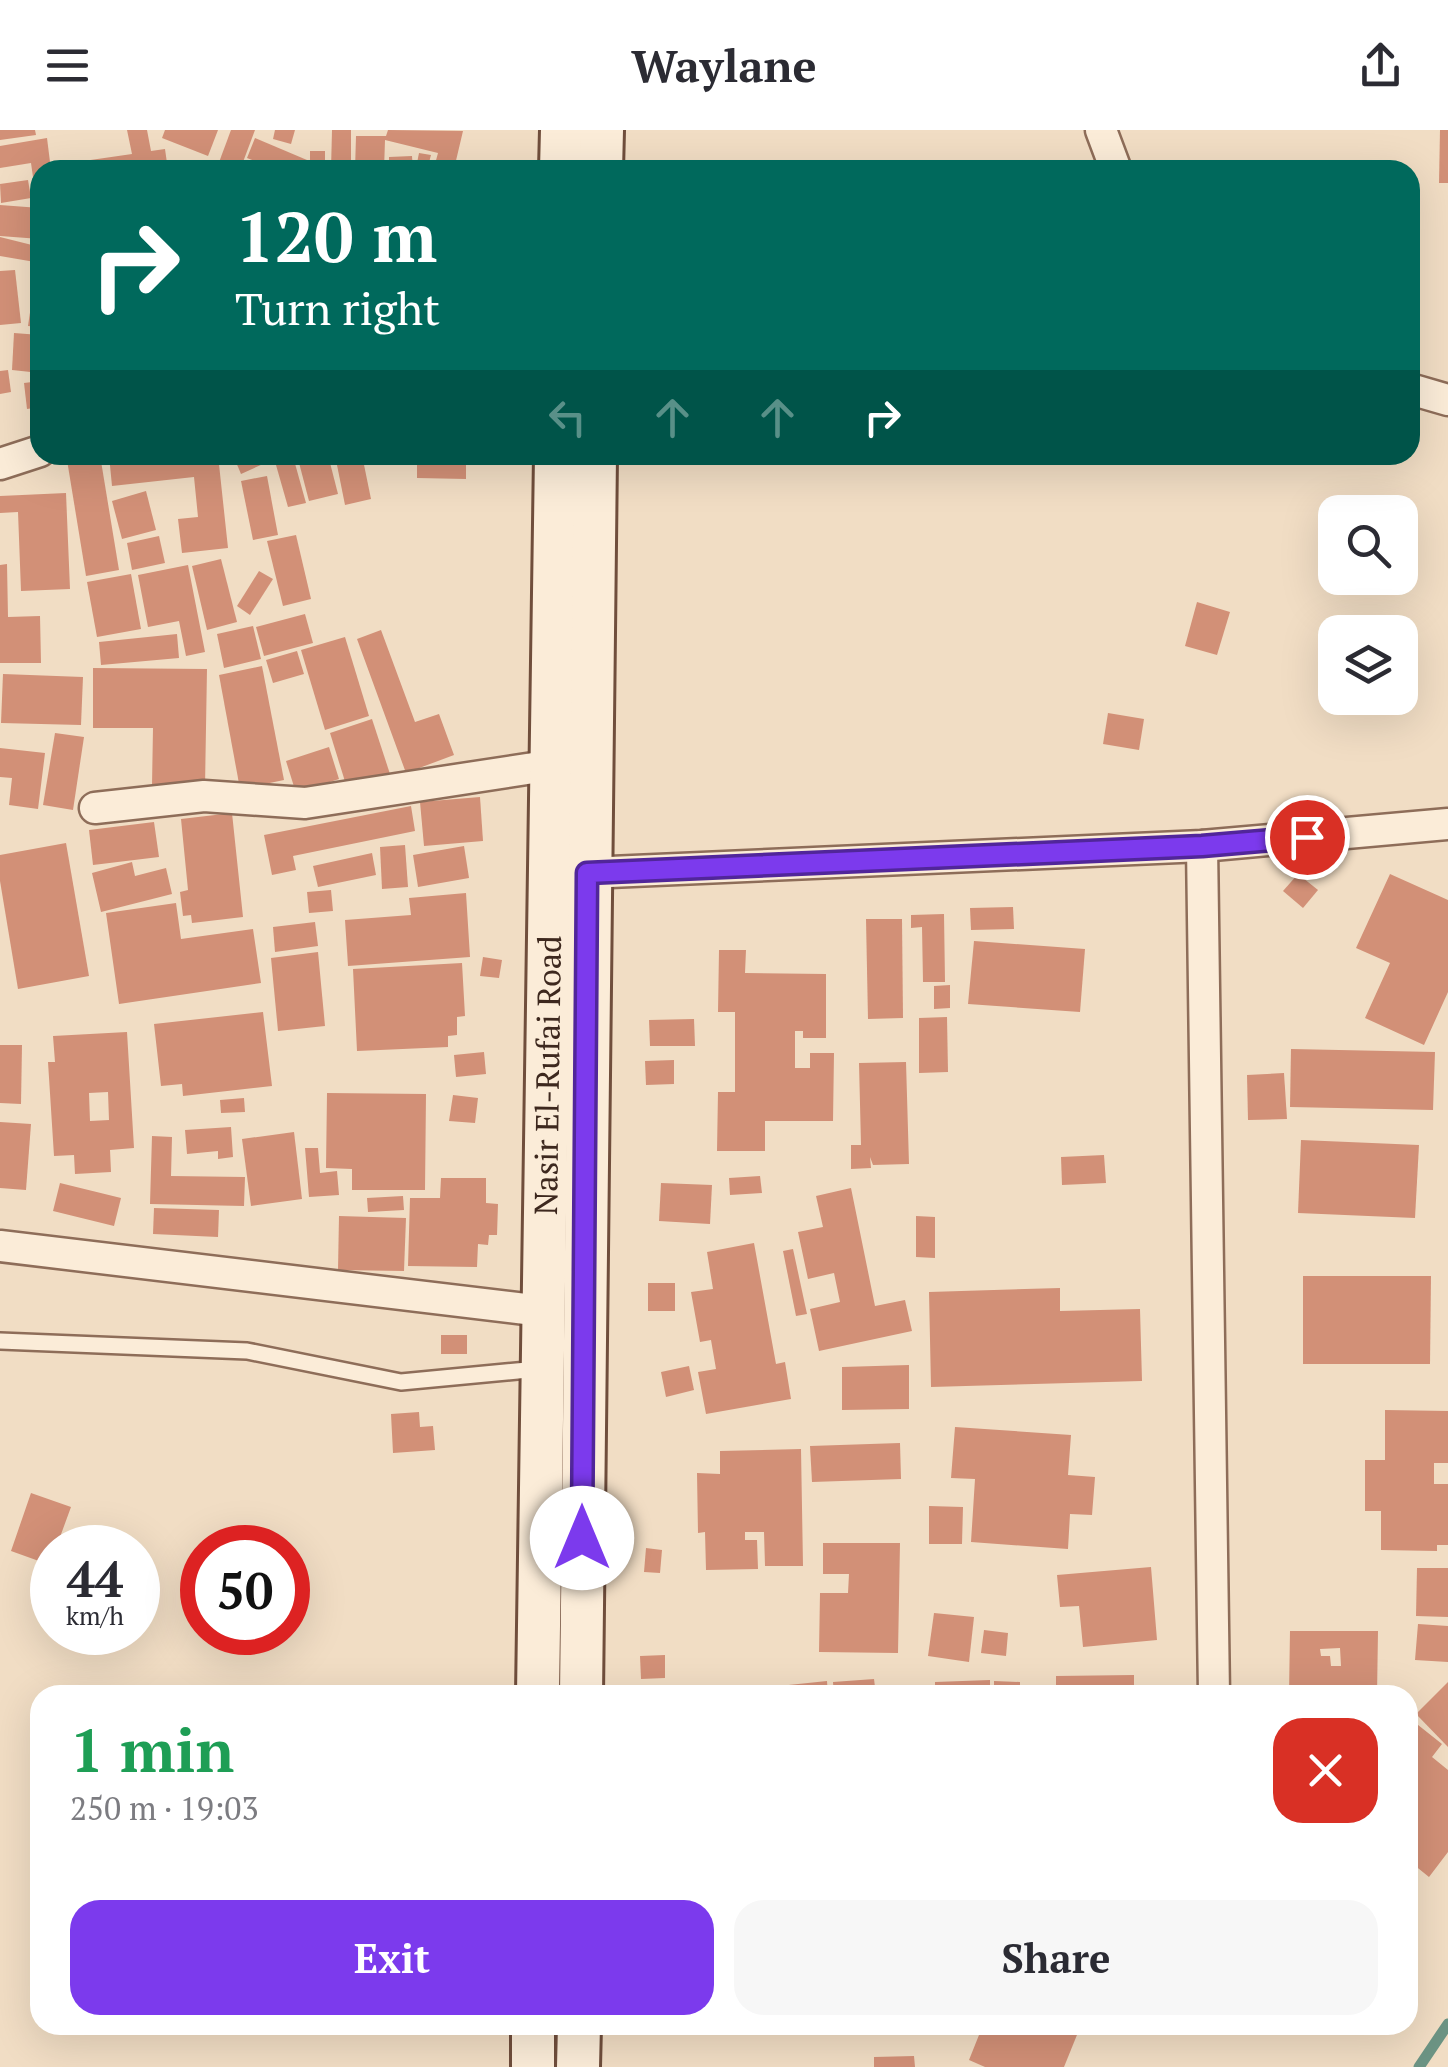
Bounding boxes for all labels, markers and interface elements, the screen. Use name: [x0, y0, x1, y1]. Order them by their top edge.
text: Waylane: [631, 35, 817, 95]
icon: menu: [40, 38, 95, 93]
icon: share: [1353, 38, 1408, 93]
text: 120 m: [235, 189, 437, 282]
icon: right: [70, 200, 200, 330]
text: Turn right: [235, 278, 440, 338]
icon: left: [540, 390, 595, 445]
icon: ahead: [645, 390, 700, 445]
icon: ahead: [750, 390, 805, 445]
icon: right: [855, 390, 910, 445]
map controls: [1318, 495, 1418, 715]
button: search: [1318, 495, 1418, 595]
button: layers: [1318, 615, 1418, 715]
pin: [1265, 795, 1350, 880]
icon: arrive: [1280, 810, 1335, 865]
street label: Nasir El-Rufai Road: [524, 935, 570, 1215]
position arrow: [530, 1486, 634, 1590]
speed limit sign: 50: [180, 1525, 310, 1655]
text: 44: [67, 1545, 123, 1611]
text: km/h: [66, 1599, 124, 1632]
text: 1 min: [70, 1710, 234, 1789]
button: close: [1273, 1718, 1378, 1823]
text: 250 m · 19:03: [70, 1787, 258, 1829]
button: Exit: [70, 1900, 714, 2015]
button: Share: [734, 1900, 1378, 2015]

